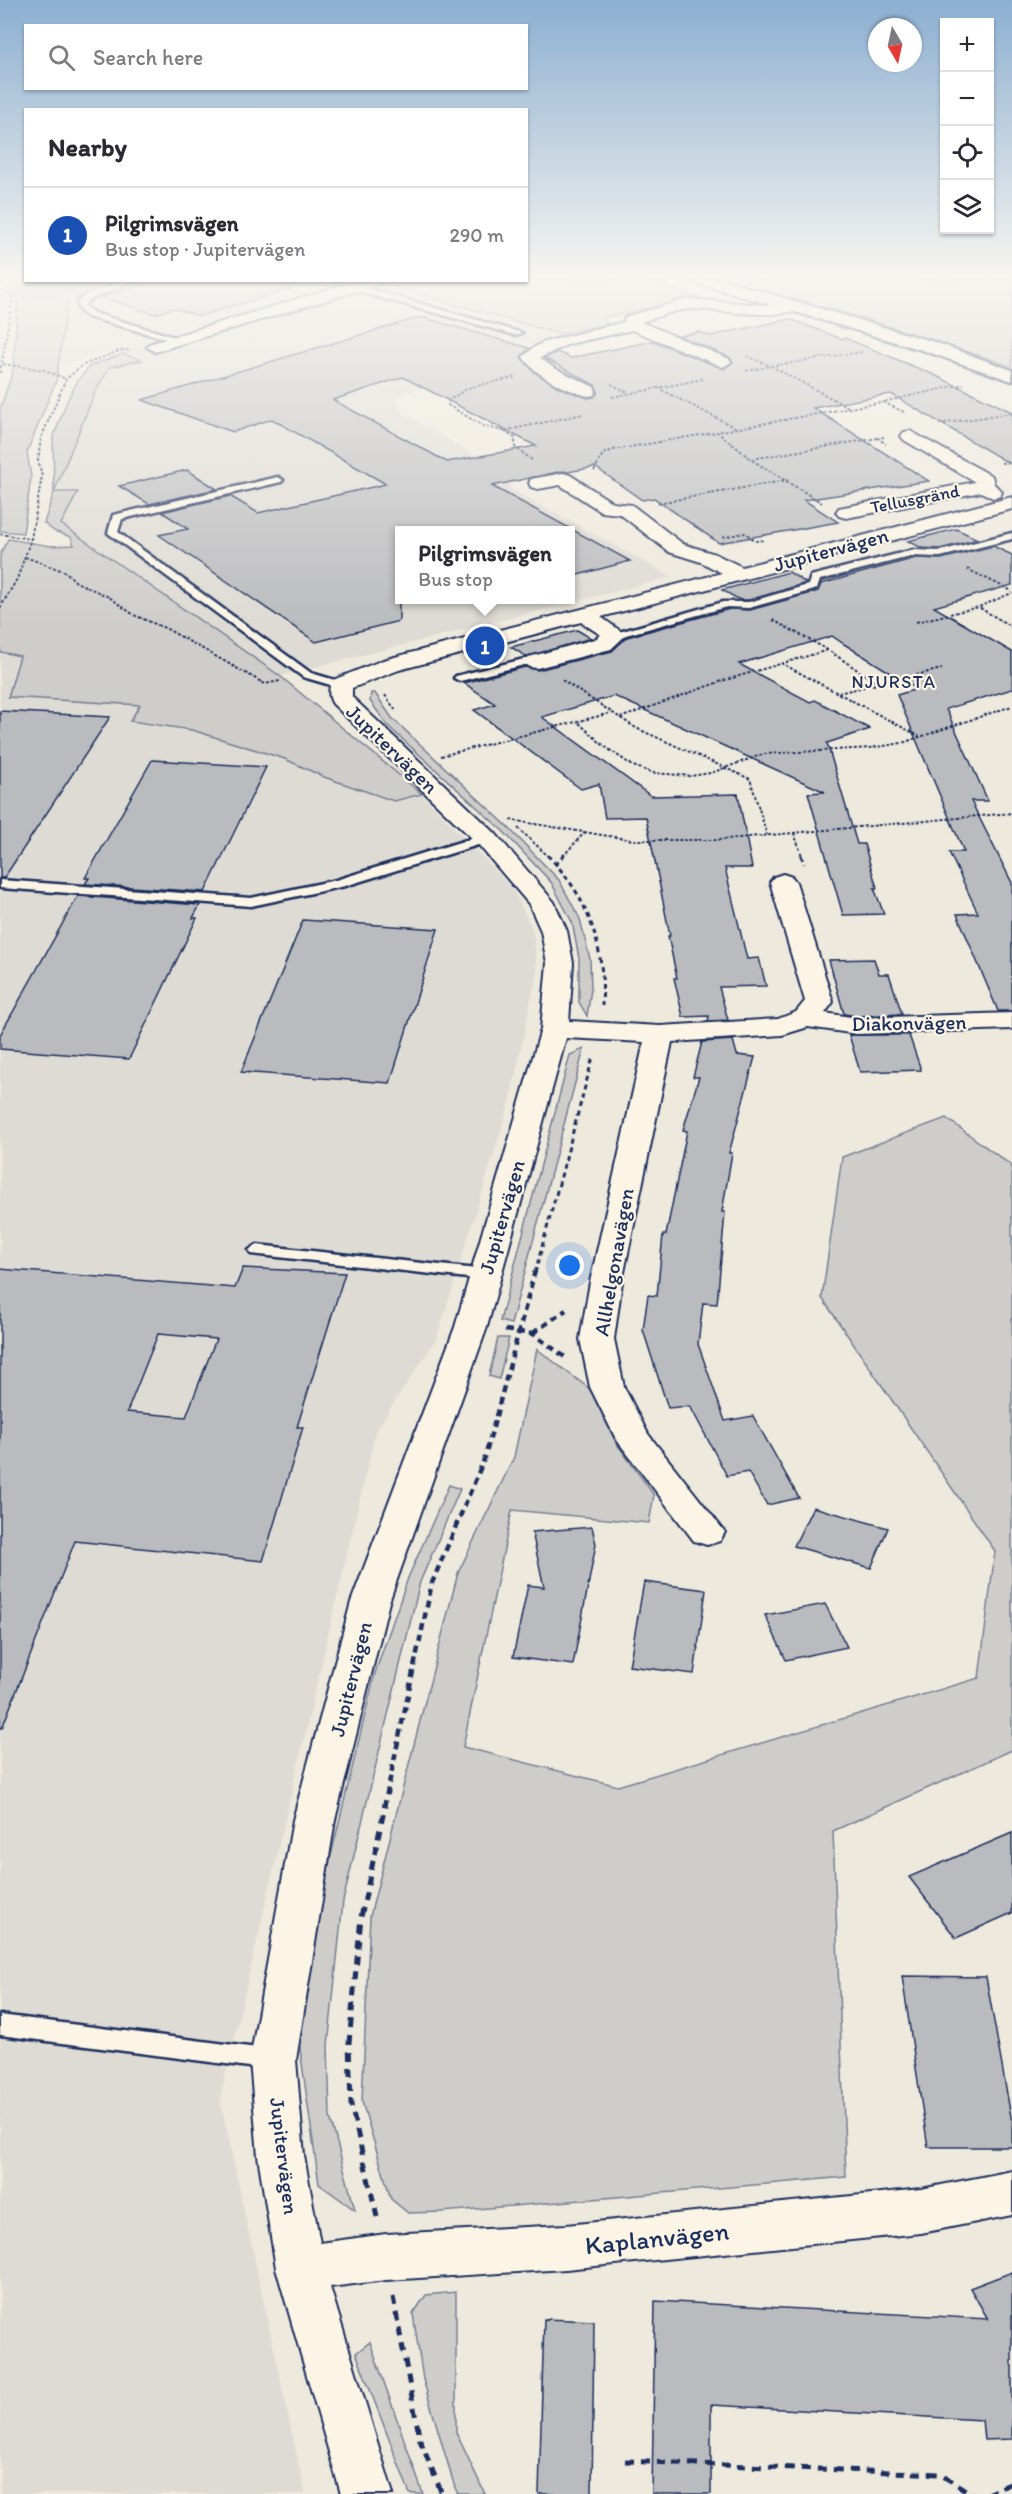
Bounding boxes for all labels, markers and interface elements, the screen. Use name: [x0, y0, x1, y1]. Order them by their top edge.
north arrow: [868, 18, 922, 72]
map controls: [940, 18, 994, 234]
button: +: [940, 18, 994, 72]
search box: [24, 24, 528, 90]
icon: search: [45, 41, 78, 74]
text: Search here: [93, 44, 203, 71]
button: −: [940, 72, 994, 126]
button: locate: [940, 126, 994, 180]
text: Nearby: [48, 131, 127, 163]
button: layers: [940, 180, 994, 234]
text: Pilgrimsvägen: [105, 210, 239, 237]
text: 1: [63, 223, 72, 247]
text: 290 m: [449, 223, 504, 247]
text: Bus stop · Jupitervägen: [105, 237, 305, 261]
street label: Tellusgränd: [868, 480, 962, 518]
street label: Jupitervägen: [771, 522, 891, 577]
popup: [395, 526, 575, 604]
text: Pilgrimsvägen: [418, 540, 552, 567]
text: Bus stop: [418, 567, 493, 591]
pin: 1: [466, 624, 504, 668]
district label: NJURSTA: [851, 671, 937, 693]
street label: Jupitervägen: [341, 699, 443, 799]
street label: Diakonvägen: [851, 1009, 967, 1036]
street label: Jupitervägen: [473, 1157, 530, 1277]
street label: Allhelgonavägen: [588, 1186, 639, 1338]
your location: [555, 1251, 584, 1280]
street label: Jupitervägen: [324, 1619, 377, 1739]
street label: Jupitervägen: [265, 2096, 304, 2216]
street label: Kaplanvägen: [583, 2214, 731, 2261]

